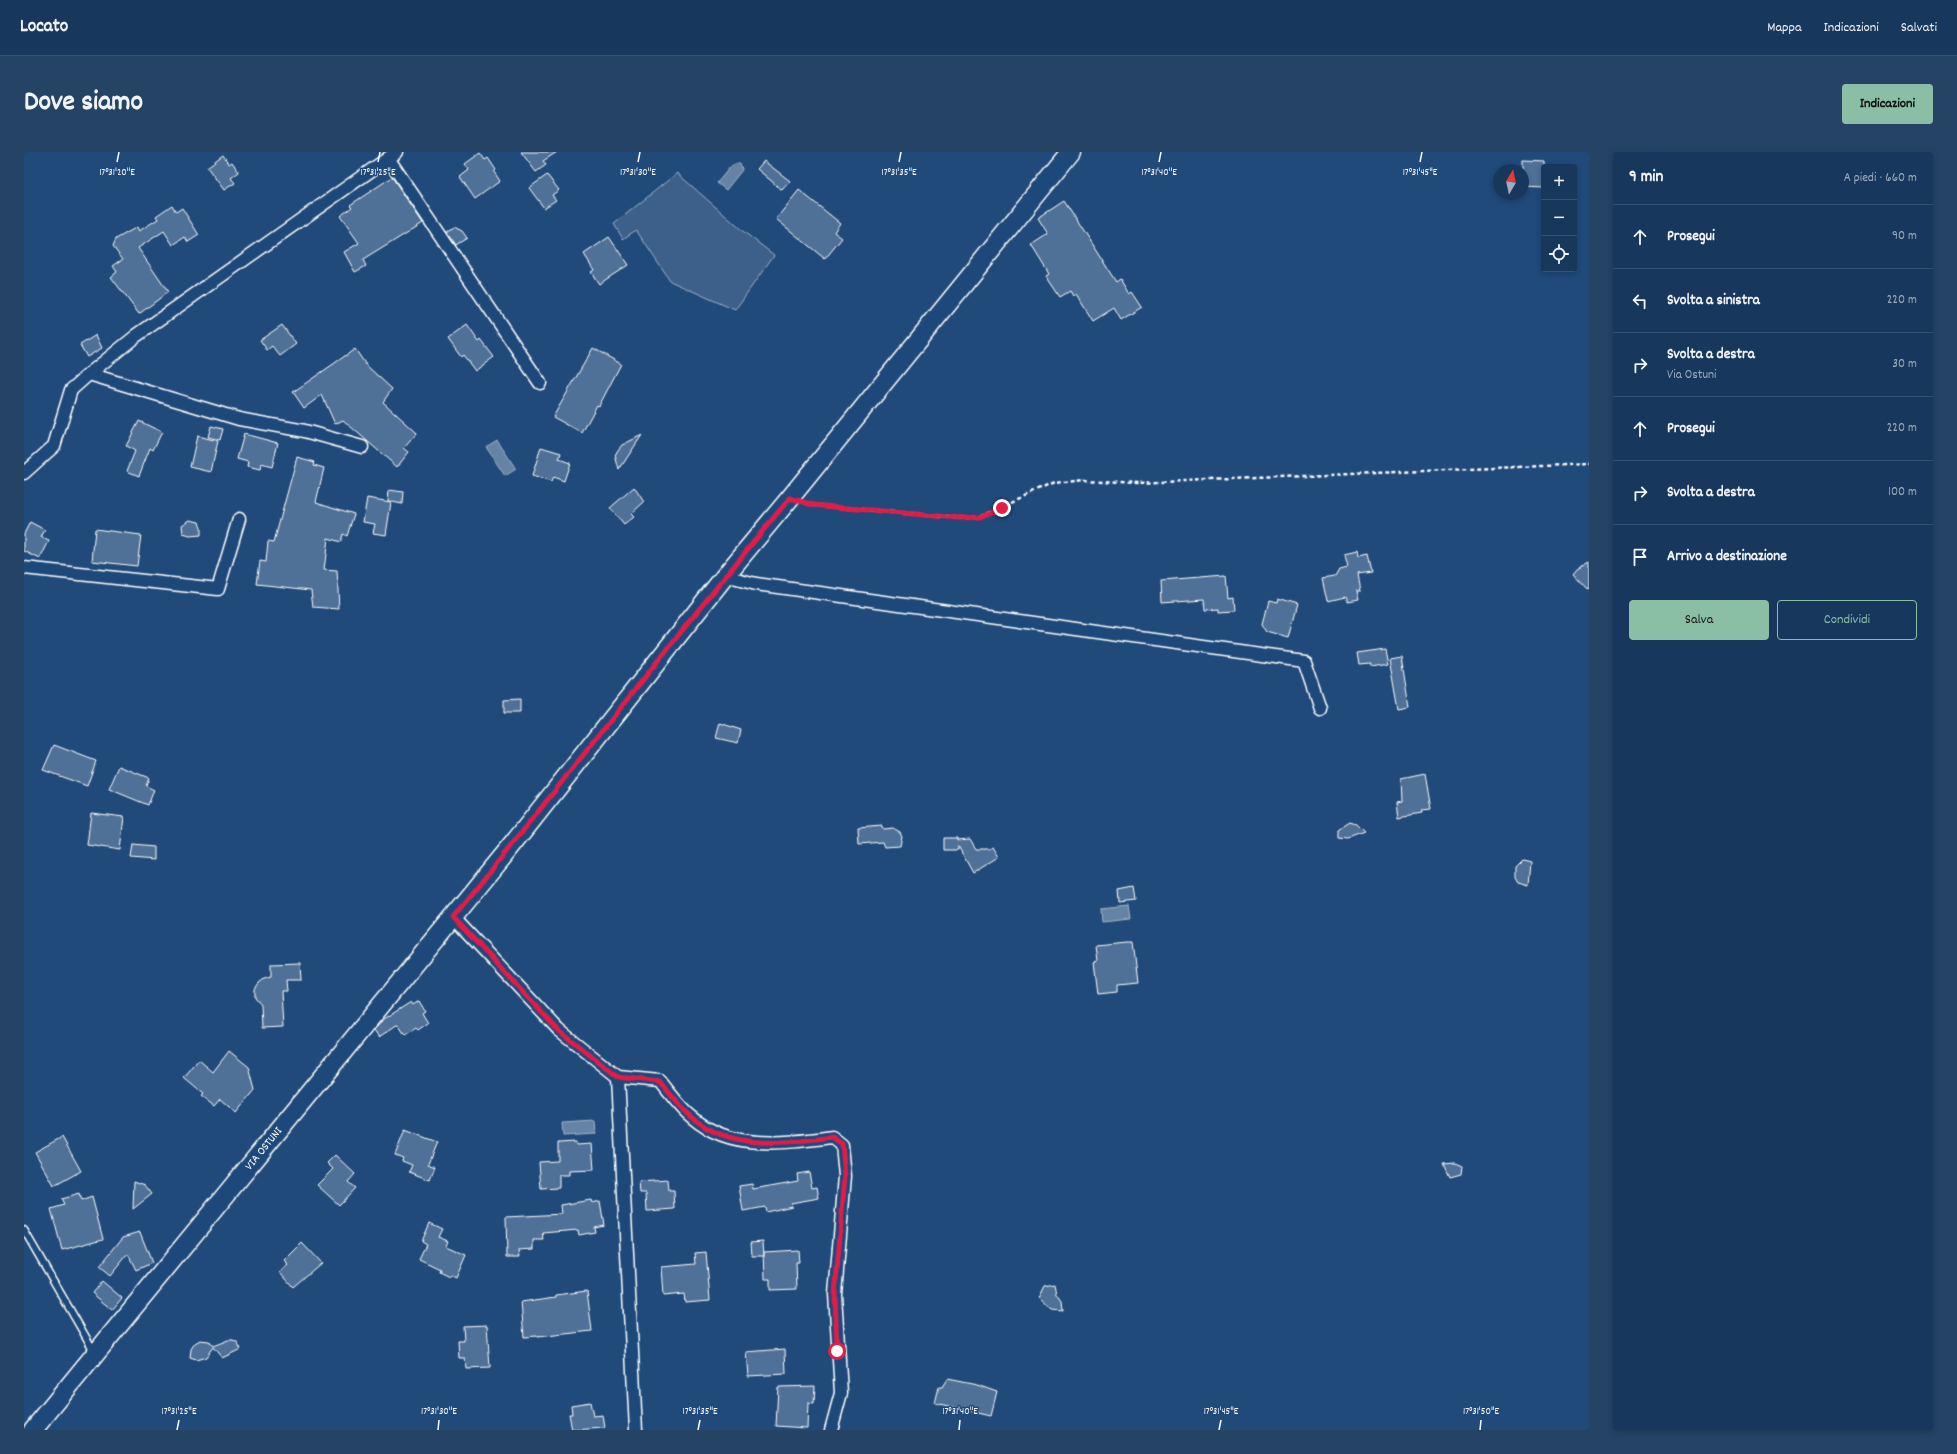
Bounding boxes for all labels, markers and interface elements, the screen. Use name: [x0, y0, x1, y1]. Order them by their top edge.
text: Locato: [20, 14, 68, 41]
text: Mappa: [1767, 18, 1802, 38]
text: Indicazioni: [1824, 18, 1879, 38]
text: Salvati: [1901, 18, 1937, 38]
text: Dove siamo: [24, 84, 143, 124]
button: Indicazioni: [1842, 84, 1933, 124]
north arrow: [1493, 164, 1529, 200]
map controls: [1541, 164, 1577, 272]
button: +: [1541, 164, 1577, 200]
text: 17°31'20"E: [99, 166, 135, 180]
text: 17°31'25"E: [361, 166, 396, 180]
text: 17°31'30"E: [620, 166, 656, 180]
text: 17°31'35"E: [882, 166, 917, 180]
text: 17°31'40"E: [1141, 166, 1177, 180]
text: 17°31'45"E: [1403, 166, 1438, 180]
text: 9 min: [1629, 166, 1663, 190]
text: A piedi · 660 m: [1844, 169, 1917, 188]
button: −: [1541, 200, 1577, 236]
icon: ahead: [1629, 226, 1651, 248]
text: Prosegui: [1667, 226, 1715, 248]
text: 90 m: [1892, 227, 1917, 246]
button: locate: [1541, 236, 1577, 272]
icon: left: [1629, 290, 1651, 312]
text: Svolta a sinistra: [1667, 290, 1760, 312]
text: 220 m: [1887, 291, 1917, 310]
text: Svolta a destra: [1667, 344, 1755, 366]
icon: right: [1629, 354, 1651, 376]
text: 30 m: [1892, 355, 1917, 374]
text: Via Ostuni: [1667, 366, 1716, 385]
icon: ahead: [1629, 418, 1651, 440]
text: Prosegui: [1667, 418, 1715, 440]
text: 220 m: [1887, 419, 1917, 438]
icon: right: [1629, 482, 1651, 504]
text: Svolta a destra: [1667, 482, 1755, 504]
text: 100 m: [1888, 483, 1917, 502]
route end: [993, 499, 1011, 517]
icon: arrive: [1629, 546, 1651, 568]
text: Arrivo a destinazione: [1667, 546, 1787, 568]
button: Salva: [1629, 600, 1769, 640]
button: Condividi: [1777, 600, 1917, 640]
street label: VIA OSTUNI: [241, 1124, 287, 1174]
route start: [828, 1342, 846, 1360]
text: 17°31'25"E: [162, 1405, 197, 1419]
text: 17°31'30"E: [421, 1405, 457, 1419]
text: 17°31'35"E: [683, 1405, 718, 1419]
text: 17°31'40"E: [942, 1405, 978, 1419]
text: 17°31'45"E: [1204, 1405, 1239, 1419]
text: 17°31'50"E: [1463, 1405, 1499, 1419]

